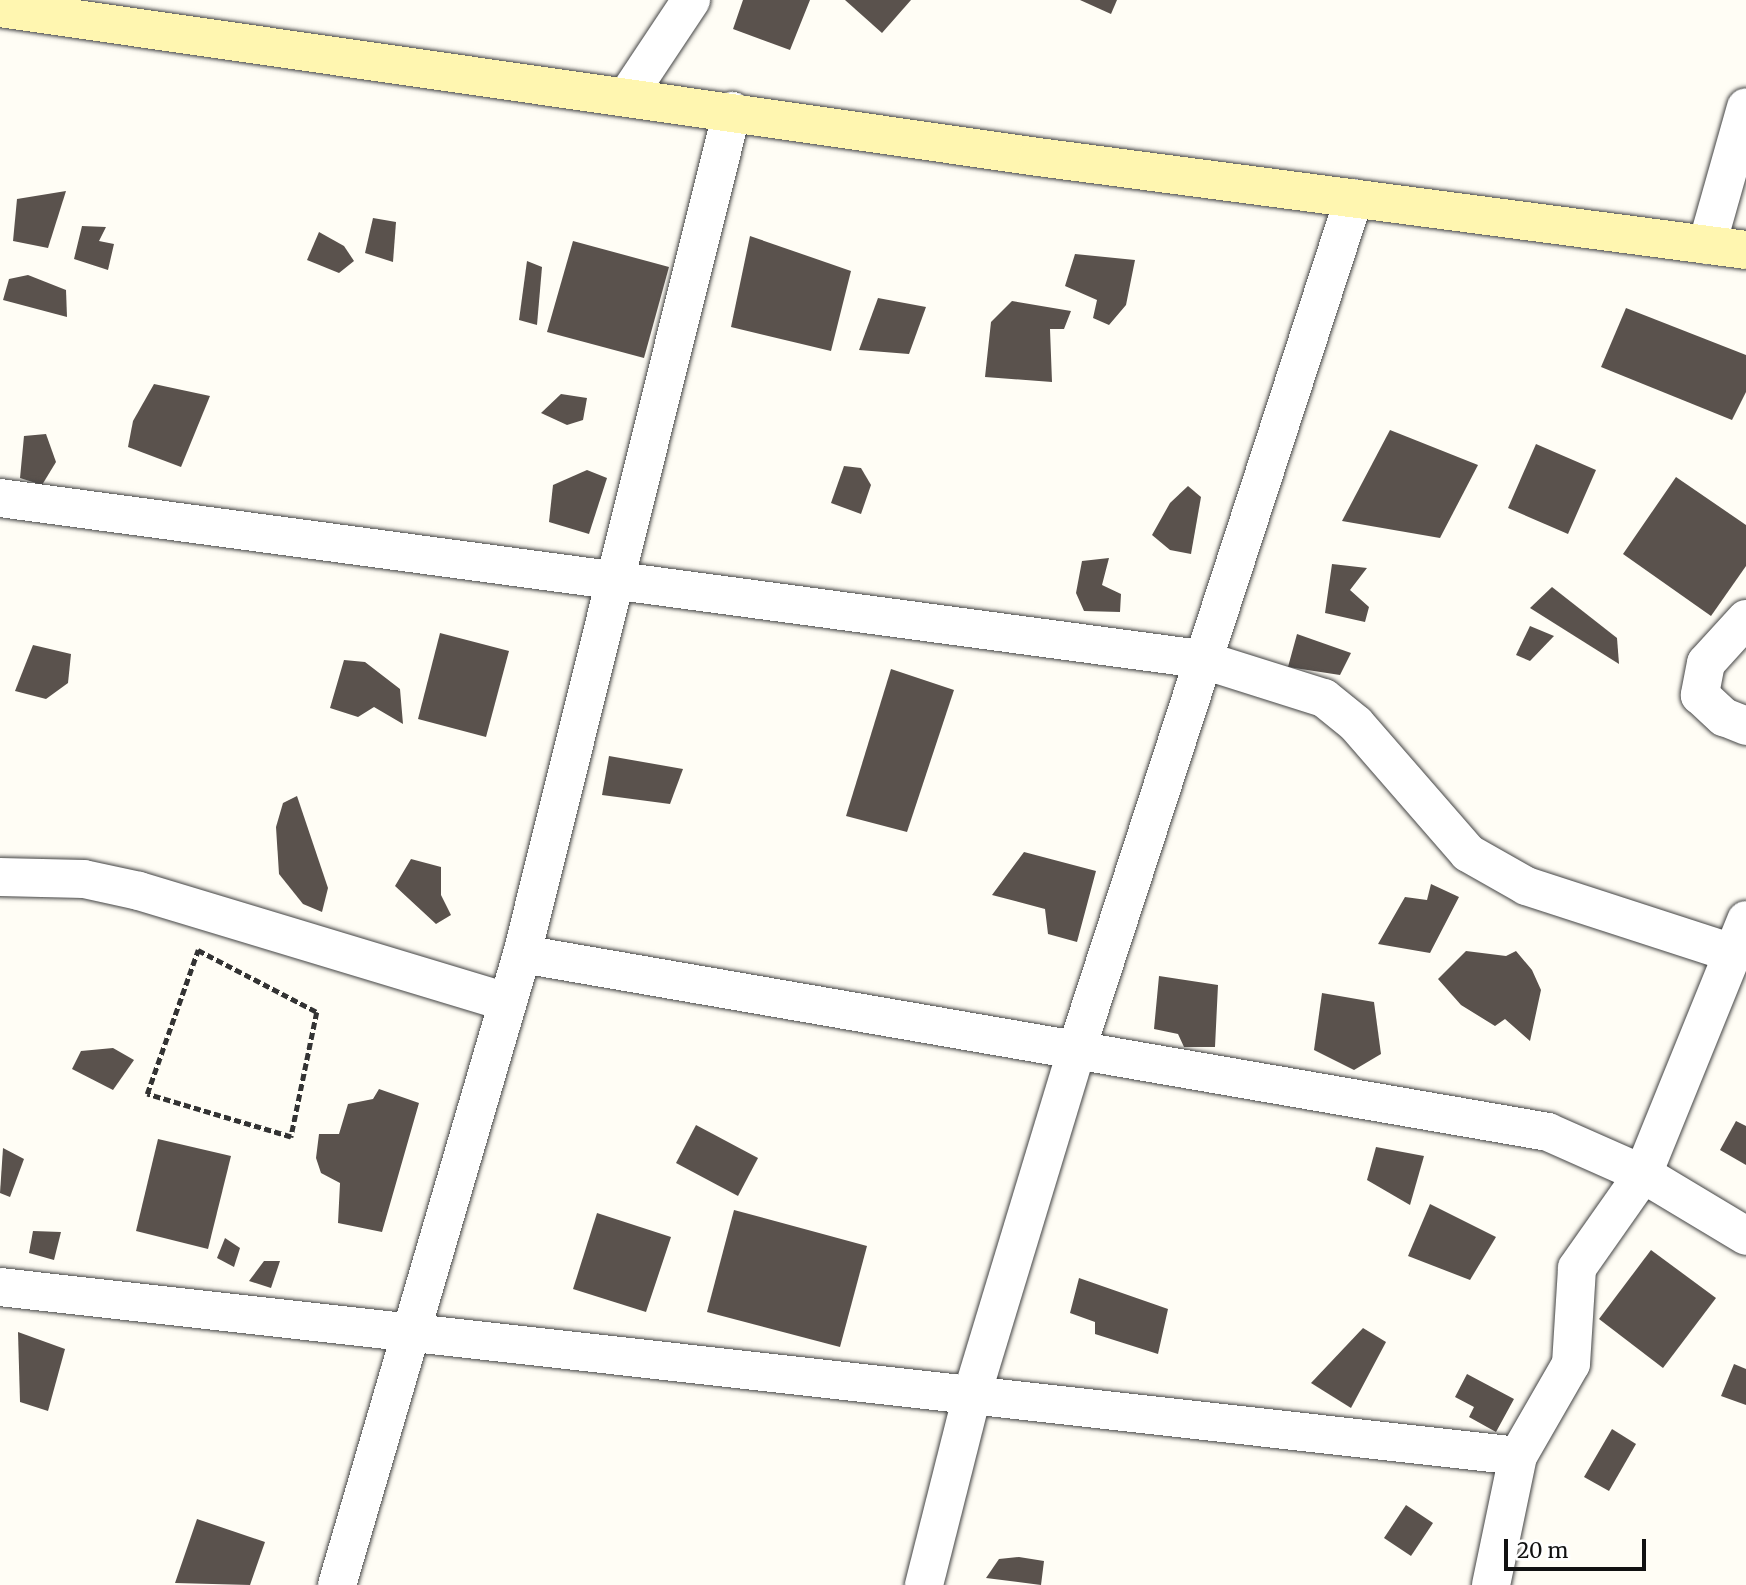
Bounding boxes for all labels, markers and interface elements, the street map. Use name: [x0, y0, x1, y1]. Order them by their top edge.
scale bar: [1508, 1526, 1650, 1570]
text: 20 m: [1517, 1537, 1568, 1564]

